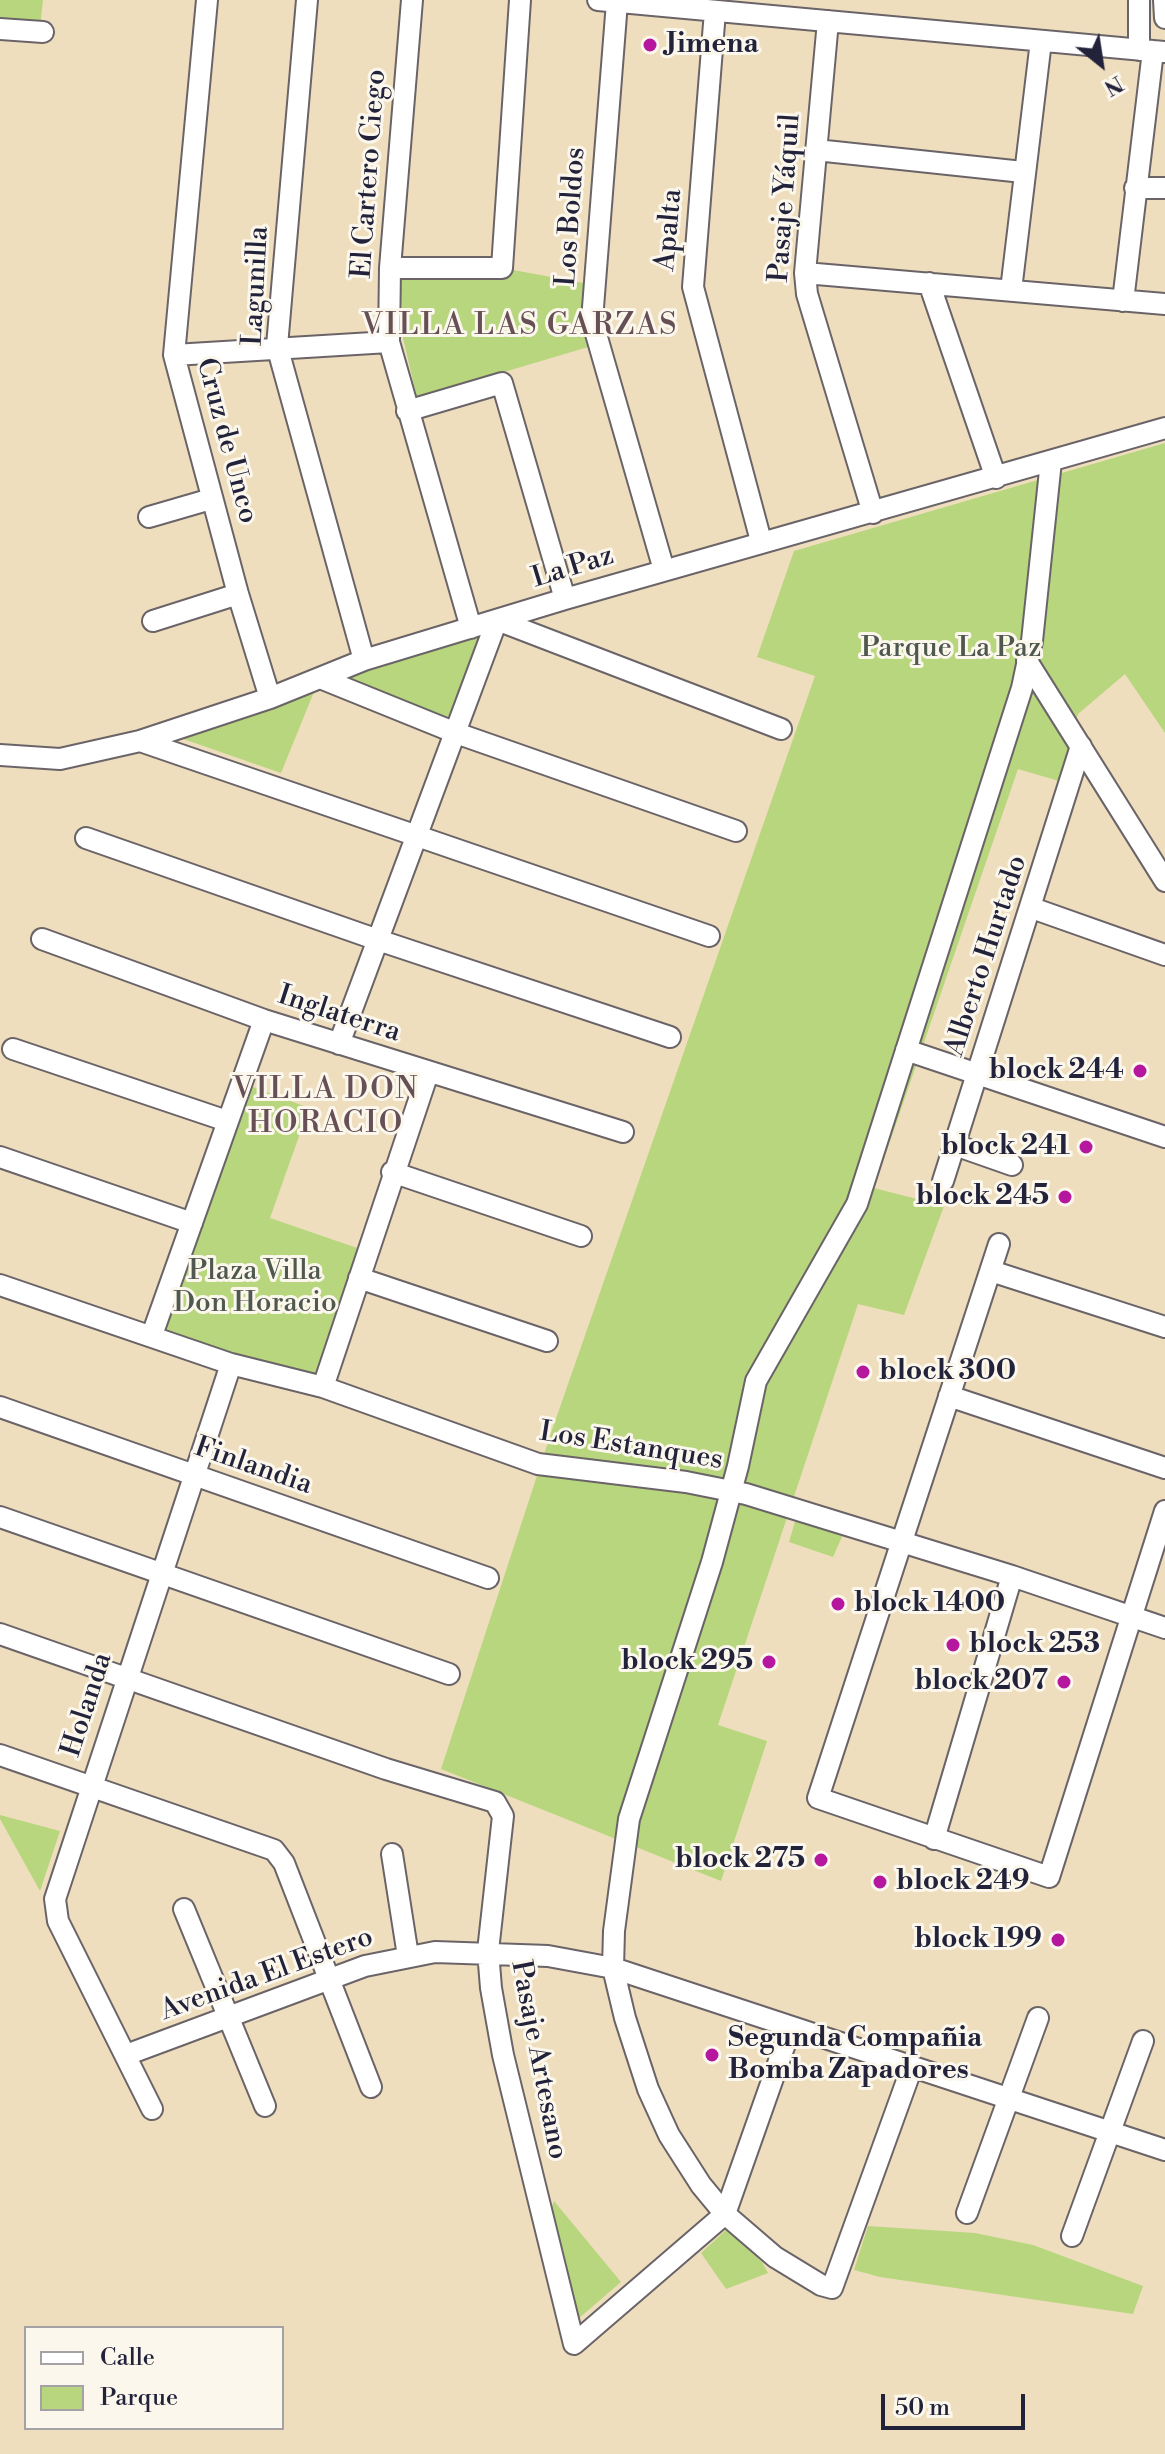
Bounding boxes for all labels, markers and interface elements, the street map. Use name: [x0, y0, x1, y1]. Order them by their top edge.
north arrow: [1061, 24, 1141, 104]
place label: Jimena: [666, 28, 759, 62]
marker: Jimena: [641, 36, 659, 54]
street label: El Cartero Ciego: [346, 68, 394, 280]
text: N: [1099, 69, 1128, 101]
street label: Pasaje Yáquil: [763, 112, 809, 284]
street label: Los Boldos: [550, 146, 594, 288]
street label: Apalta: [650, 188, 690, 272]
street label: Lagunilla: [237, 225, 277, 347]
district label: VILLA LAS GARZAS: [362, 309, 678, 345]
street label: Cruz de Unco: [188, 355, 264, 527]
street label: La Paz: [528, 540, 618, 596]
park label: Parque La Paz: [861, 632, 1041, 666]
street label: Alberto Hurtado: [939, 851, 1035, 1061]
street label: Inglaterra: [273, 979, 405, 1051]
place label: block 244: [989, 1054, 1124, 1088]
marker: block 244: [1131, 1062, 1149, 1080]
district label: VILLA DON HORACIO: [233, 1073, 419, 1144]
place label: block 241: [941, 1130, 1070, 1164]
marker: block 241: [1077, 1138, 1095, 1156]
place label: block 245: [916, 1180, 1049, 1214]
marker: block 245: [1056, 1188, 1074, 1206]
park label: Plaza Villa Don Horacio: [173, 1255, 337, 1321]
place label: block 300: [879, 1355, 1016, 1389]
marker: block 300: [854, 1363, 872, 1381]
street label: Los Estanques: [537, 1416, 725, 1478]
street label: Finlandia: [190, 1431, 316, 1503]
place label: block 1400: [854, 1587, 1005, 1621]
marker: block 1400: [829, 1595, 847, 1613]
place label: block 253: [969, 1628, 1100, 1662]
marker: block 253: [944, 1636, 962, 1654]
place label: block 295: [621, 1645, 753, 1679]
street label: Holanda: [55, 1649, 121, 1761]
marker: block 295: [760, 1653, 778, 1671]
place label: block 207: [914, 1665, 1048, 1699]
marker: block 207: [1055, 1673, 1073, 1691]
place label: block 275: [675, 1843, 805, 1877]
marker: block 275: [812, 1851, 830, 1869]
place label: block 249: [896, 1865, 1030, 1899]
marker: block 249: [871, 1873, 889, 1891]
street label: Avenida El Estero: [156, 1921, 378, 2029]
place label: block 199: [914, 1923, 1042, 1957]
marker: block 199: [1049, 1931, 1067, 1949]
street label: Pasaje Artesano: [502, 1958, 574, 2162]
place label: Segunda Compañia Bomba Zapadores: [728, 2022, 982, 2088]
marker: Segunda Compañia Bomba Zapadores: [703, 2046, 721, 2064]
legend: [24, 2326, 284, 2430]
text: Calle: [100, 2343, 155, 2373]
scale bar: [885, 2378, 1029, 2428]
text: Parque: [100, 2383, 178, 2413]
text: 50 m: [895, 2393, 950, 2423]

